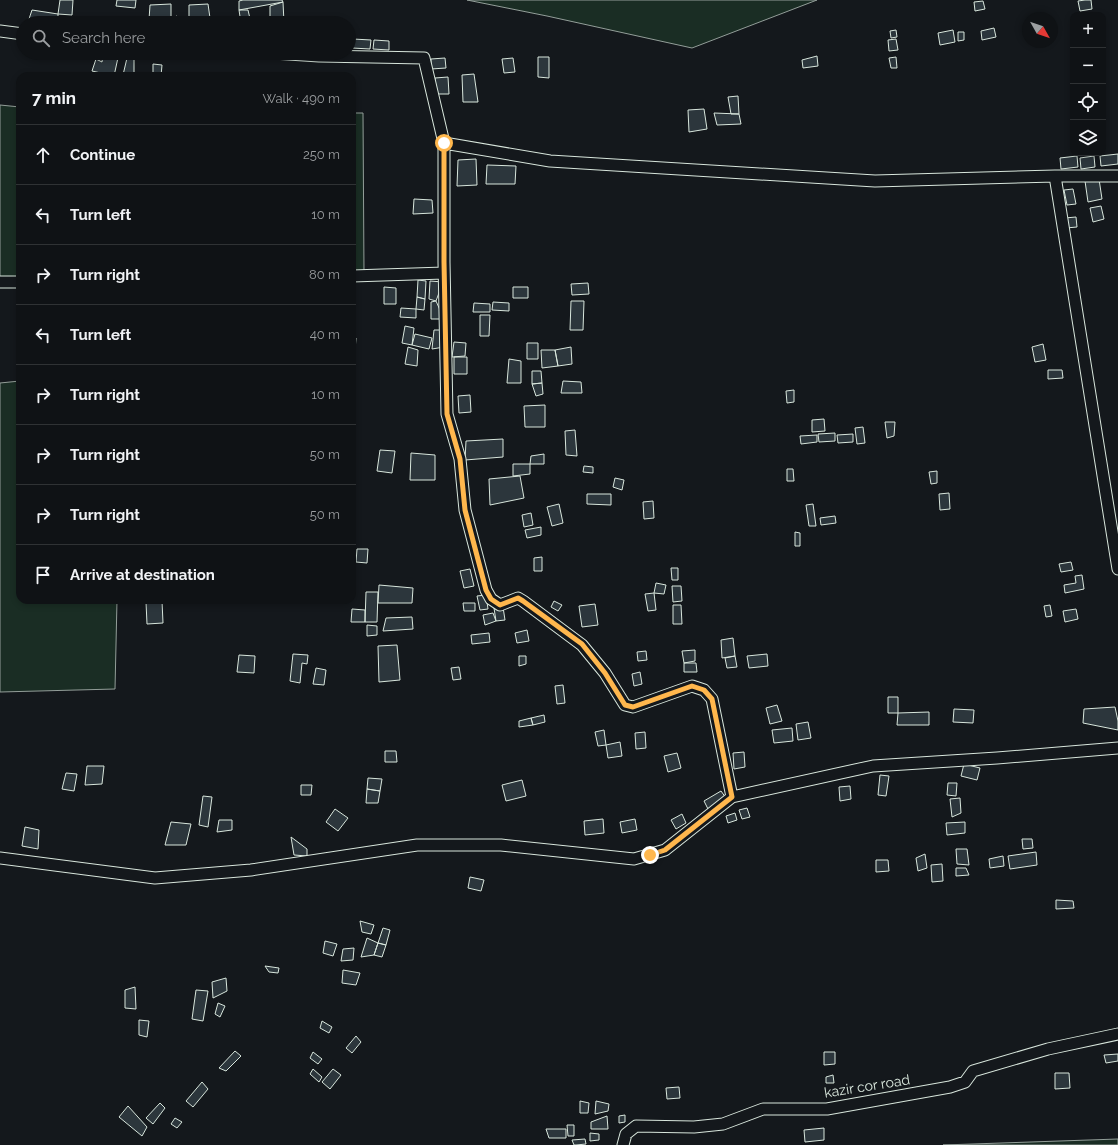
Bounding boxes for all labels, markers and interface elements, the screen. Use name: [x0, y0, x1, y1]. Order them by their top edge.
north arrow: [1022, 12, 1058, 48]
map controls: [1070, 12, 1106, 156]
button: +: [1070, 12, 1106, 48]
search box: [16, 16, 356, 60]
icon: search: [30, 27, 52, 49]
text: Search here: [62, 29, 145, 47]
button: −: [1070, 48, 1106, 84]
button: locate: [1070, 84, 1106, 120]
text: 7 min: [32, 88, 76, 108]
text: Walk · 490 m: [263, 91, 340, 106]
button: layers: [1070, 120, 1106, 156]
route start: [435, 134, 453, 152]
icon: ahead: [32, 144, 54, 166]
text: Continue: [70, 146, 135, 164]
text: 250 m: [303, 147, 340, 162]
icon: left: [32, 204, 54, 226]
text: Turn left: [70, 206, 131, 224]
text: 10 m: [311, 207, 340, 222]
icon: right: [32, 264, 54, 286]
text: Turn right: [70, 266, 140, 284]
text: 80 m: [309, 267, 340, 282]
icon: left: [32, 324, 54, 346]
text: Turn left: [70, 326, 131, 344]
text: 40 m: [310, 327, 340, 342]
icon: right: [32, 384, 54, 406]
text: Turn right: [70, 386, 140, 404]
text: 10 m: [311, 387, 340, 402]
icon: right: [32, 444, 54, 466]
text: Turn right: [70, 446, 140, 464]
text: 50 m: [310, 447, 340, 462]
icon: right: [32, 504, 54, 526]
text: Turn right: [70, 506, 140, 524]
text: 50 m: [310, 507, 340, 522]
icon: arrive: [32, 564, 54, 586]
text: Arrive at destination: [70, 566, 215, 584]
route end: [641, 846, 659, 864]
street label: kazir cor road: [823, 1071, 911, 1101]

